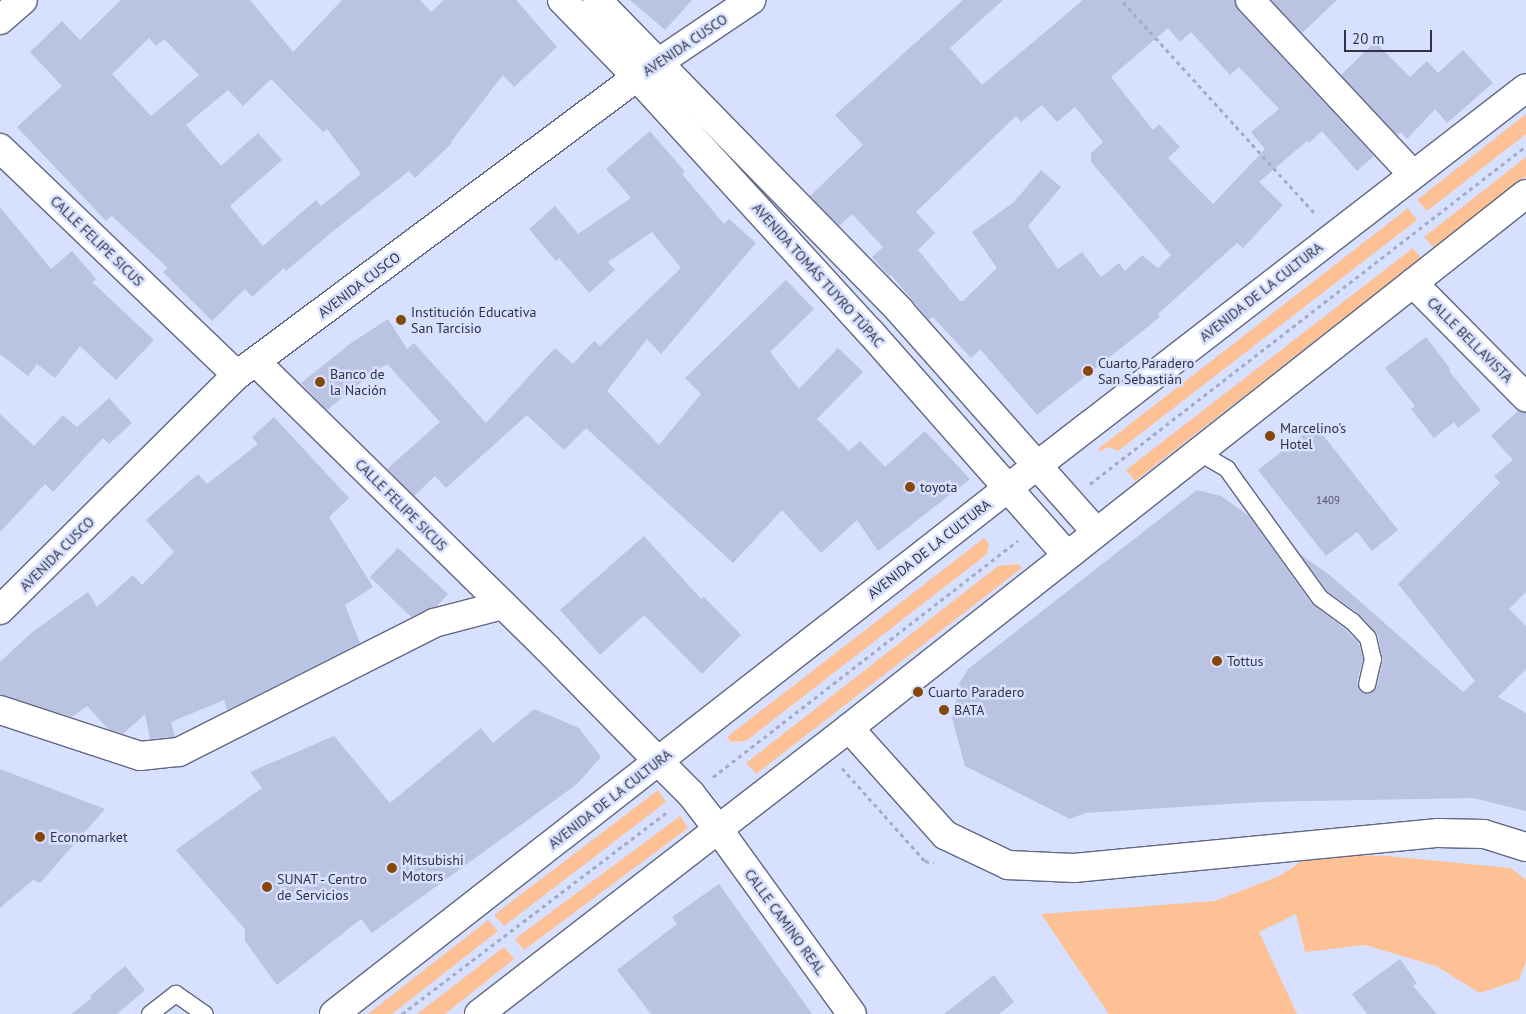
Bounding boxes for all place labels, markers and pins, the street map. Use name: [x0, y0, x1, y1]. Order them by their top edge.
place label: Institución Educativa San Tarcisio: [411, 304, 536, 336]
marker: Institución Educativa San Tarcisio: [395, 314, 407, 326]
place label: Cuarto Paradero San Sebastián: [1098, 355, 1194, 388]
marker: Cuarto Paradero San Sebastián: [1082, 365, 1094, 377]
place label: Banco de la Nación: [330, 366, 386, 398]
marker: Banco de la Nación: [314, 376, 326, 388]
place label: Marcelino's Hotel: [1280, 420, 1346, 452]
marker: Marcelino's Hotel: [1264, 430, 1276, 442]
place label: toyota: [920, 479, 957, 495]
marker: toyota: [904, 481, 916, 493]
place label: Tottus: [1227, 653, 1263, 669]
marker: Tottus: [1211, 655, 1223, 667]
place label: Cuarto Paradero: [928, 684, 1024, 700]
marker: Cuarto Paradero: [912, 686, 924, 698]
place label: BATA: [954, 702, 984, 718]
marker: BATA: [938, 704, 950, 716]
place label: Economarket: [50, 829, 128, 845]
marker: Economarket: [34, 831, 46, 843]
place label: Mitsubishi Motors: [402, 852, 464, 884]
marker: Mitsubishi Motors: [386, 862, 398, 874]
place label: SUNAT - Centro de Servicios: [277, 871, 370, 904]
marker: SUNAT - Centro de Servicios: [261, 881, 273, 893]

